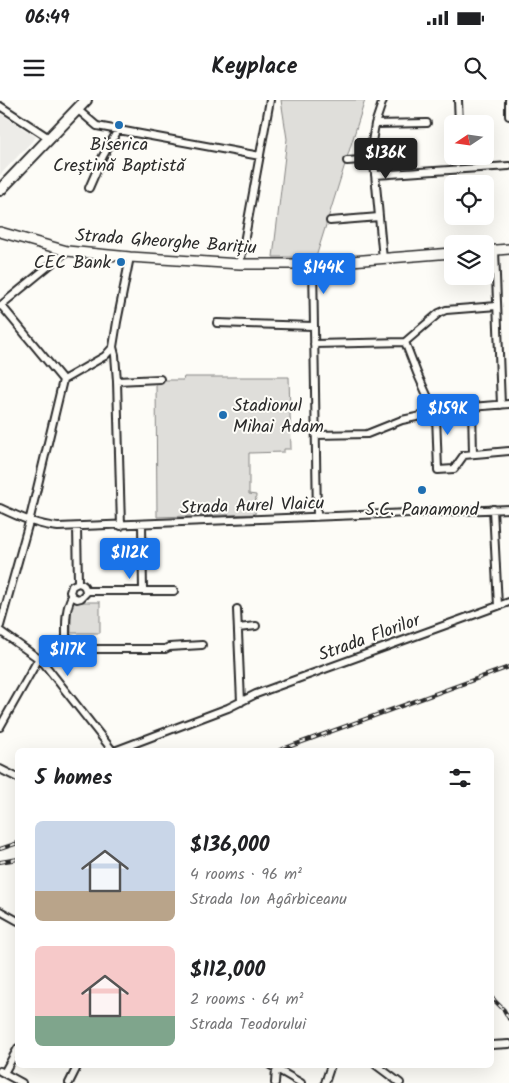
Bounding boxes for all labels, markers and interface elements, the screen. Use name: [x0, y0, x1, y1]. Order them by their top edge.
text: 06:49: [25, 3, 70, 33]
text: Keyplace: [212, 50, 297, 85]
icon: menu: [20, 54, 48, 82]
icon: search: [461, 54, 489, 82]
north arrow: [444, 115, 494, 165]
map controls: [444, 115, 494, 285]
marker: Biserica Creștină Baptistă: [113, 119, 125, 131]
place label: Biserica Creștină Baptistă: [53, 131, 186, 181]
pin: $136K: [351, 138, 421, 180]
text: $136K: [365, 141, 407, 166]
button: locate: [444, 175, 494, 225]
street label: Strada Gheorghe Barițiu: [74, 222, 258, 263]
button: layers: [444, 235, 494, 285]
place label: CEC Bank: [34, 249, 112, 278]
pin: $144K: [289, 252, 359, 295]
marker: CEC Bank: [115, 256, 127, 268]
text: $144K: [303, 256, 345, 281]
place label: Stadionul Mihai Adam: [233, 392, 324, 442]
pin: $159K: [413, 394, 483, 436]
text: $159K: [428, 397, 468, 422]
marker: Stadionul Mihai Adam: [217, 409, 229, 421]
marker: S.C. Panamond: [416, 484, 428, 496]
street label: Strada Aurel Vlaicu: [179, 489, 325, 524]
place label: S.C. Panamond: [365, 496, 480, 525]
pin: $112K: [95, 538, 165, 580]
text: $112K: [111, 541, 149, 566]
street label: Strada Florilor: [315, 606, 425, 670]
pin: $117K: [33, 634, 103, 677]
text: $117K: [50, 638, 86, 663]
text: 5 homes: [35, 762, 112, 795]
icon: filters: [446, 764, 474, 792]
text: $136,000: [190, 829, 269, 862]
icon: home: [75, 841, 135, 901]
text: 4 rooms · 96 m²: [190, 862, 302, 887]
text: Strada Ion Agârbiceanu: [190, 887, 347, 912]
text: $112,000: [190, 954, 265, 987]
icon: home: [75, 966, 135, 1026]
text: 2 rooms · 64 m²: [190, 987, 303, 1012]
text: Strada Teodorului: [190, 1012, 306, 1037]

